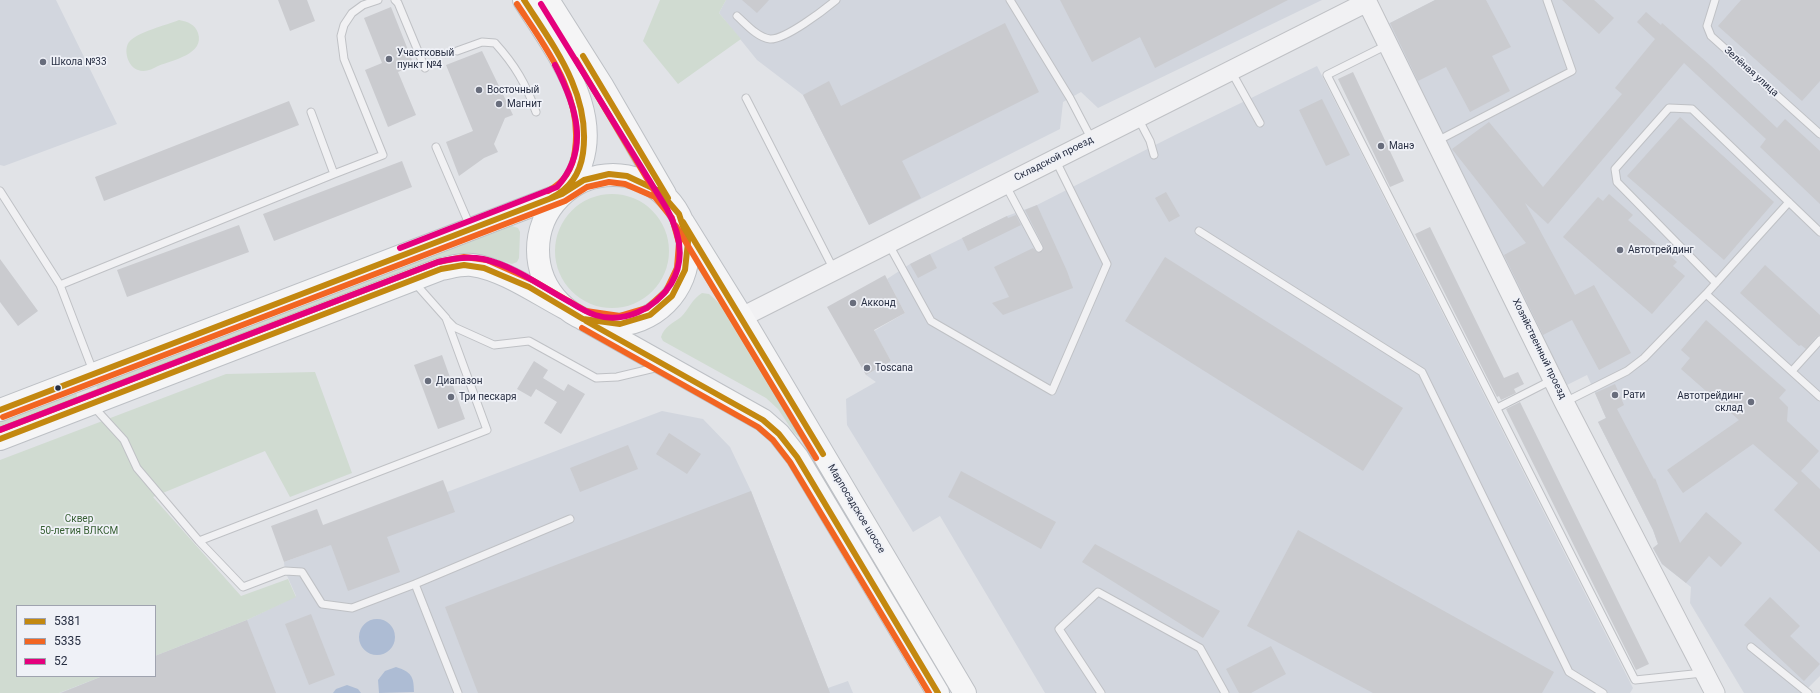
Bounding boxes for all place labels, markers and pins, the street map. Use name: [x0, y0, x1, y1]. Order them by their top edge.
place label: Участковый пункт №4: [397, 47, 454, 70]
marker: Участковый пункт №4: [384, 54, 394, 64]
place label: Школа №33: [51, 56, 107, 68]
marker: Школа №33: [38, 57, 48, 67]
place label: Восточный: [487, 84, 539, 96]
marker: Восточный: [474, 85, 484, 95]
place label: Магнит: [507, 98, 542, 110]
marker: Магнит: [494, 99, 504, 109]
place label: Манэ: [1389, 140, 1414, 152]
marker: Манэ: [1376, 141, 1386, 151]
place label: Автотрейдинг: [1628, 244, 1694, 256]
marker: Автотрейдинг: [1615, 245, 1625, 255]
place label: Акконд: [861, 297, 896, 309]
marker: Акконд: [848, 298, 858, 308]
place label: Toscana: [875, 362, 913, 374]
marker: Toscana: [862, 363, 872, 373]
place label: Диапазон: [436, 375, 482, 387]
marker: Диапазон: [423, 376, 433, 386]
unlabelled marker: [53, 383, 63, 393]
place label: Рати: [1623, 389, 1645, 401]
marker: Рати: [1610, 390, 1620, 400]
place label: Автотрейдинг склад: [1677, 390, 1743, 414]
place label: Три пескаря: [459, 391, 517, 403]
marker: Три пескаря: [446, 392, 456, 402]
marker: Автотрейдинг склад: [1746, 397, 1756, 407]

